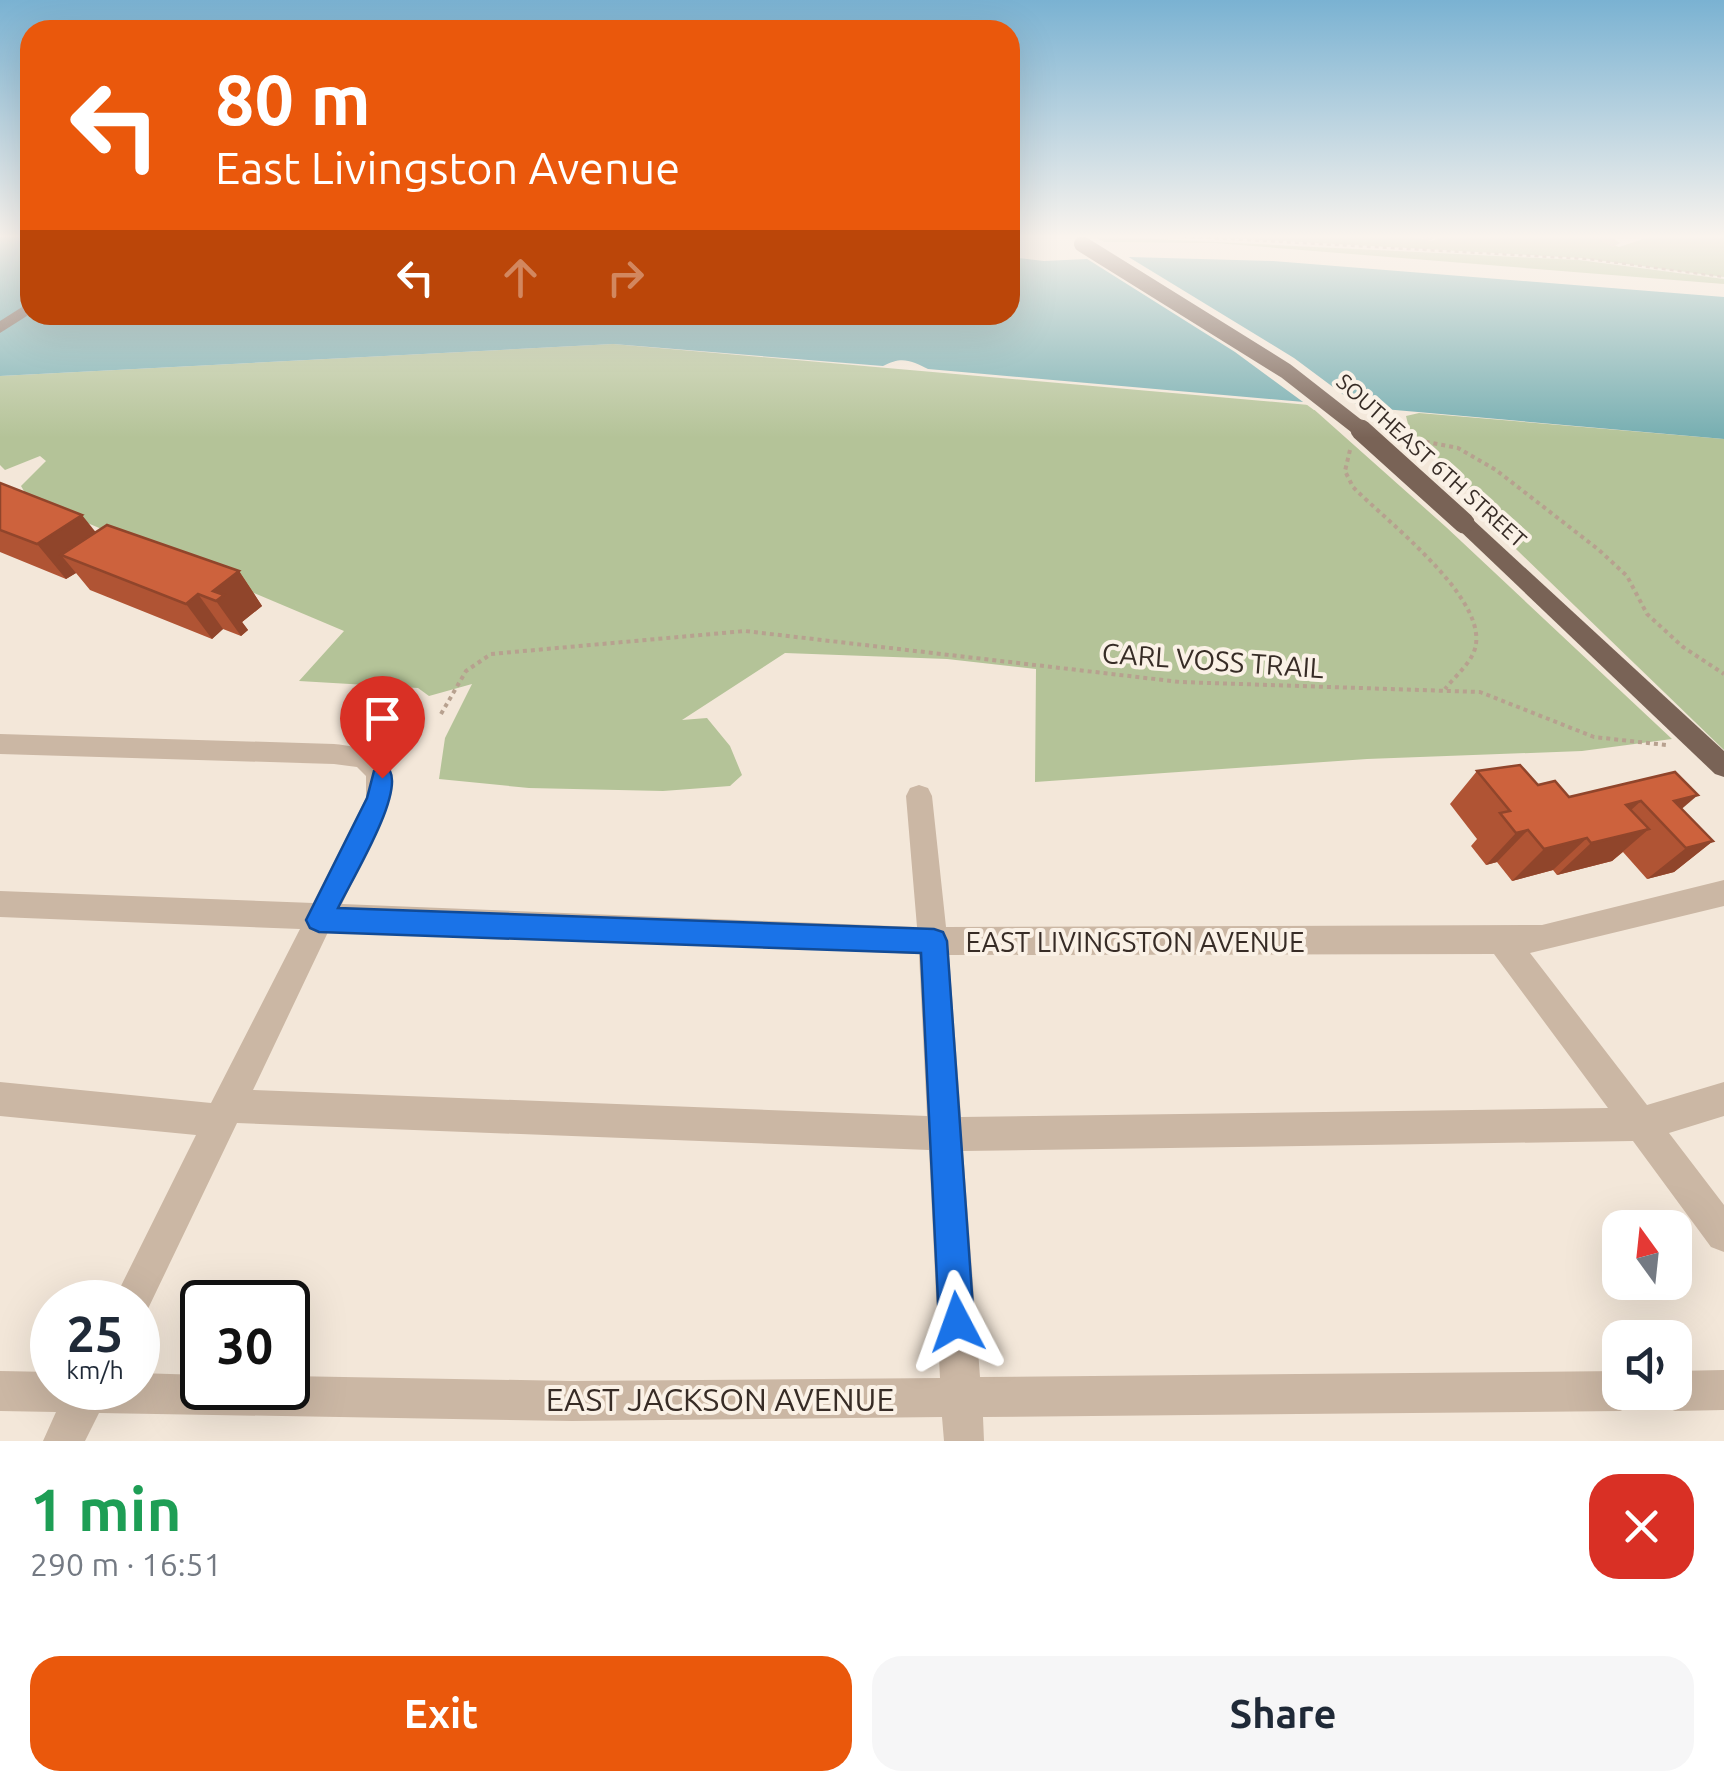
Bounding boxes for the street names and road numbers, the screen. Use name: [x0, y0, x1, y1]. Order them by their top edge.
street label: SOUTHEAST 6TH STREET: [1332, 368, 1532, 552]
street label: CARL VOSS TRAIL: [1101, 637, 1325, 683]
street label: EAST LIVINGSTON AVENUE: [965, 926, 1305, 957]
street label: EAST JACKSON AVENUE: [546, 1381, 894, 1417]

